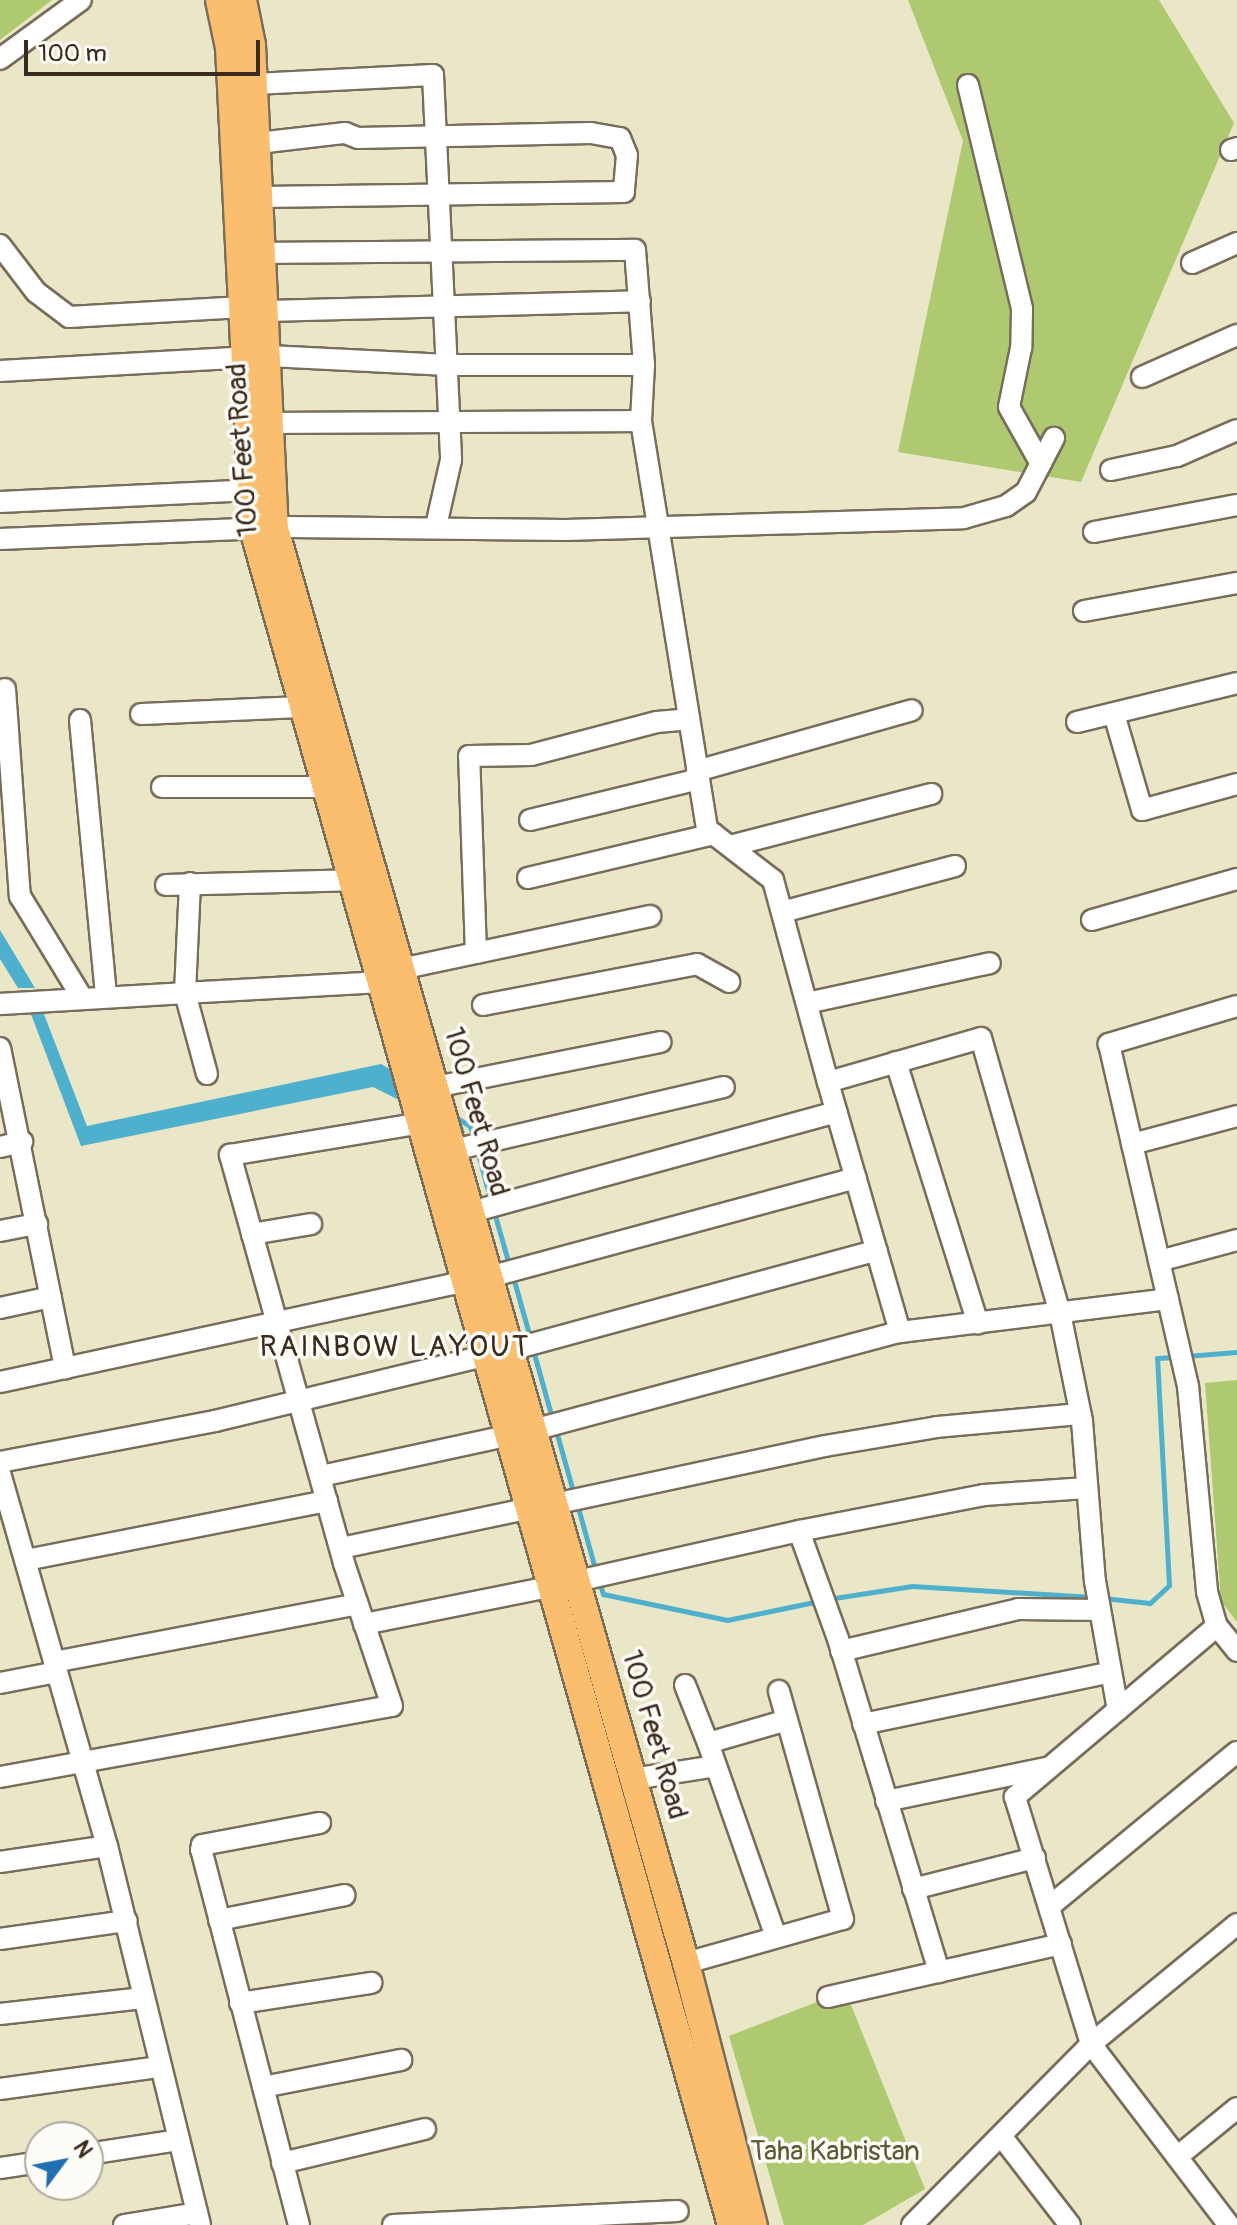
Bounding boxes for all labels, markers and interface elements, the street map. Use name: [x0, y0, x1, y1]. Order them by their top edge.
scale bar: [28, 24, 264, 74]
text: 100 m: [38, 39, 107, 68]
street label: 100 Feet Road: [220, 362, 266, 538]
street label: 100 Feet Road: [436, 1024, 516, 1200]
district label: RAINBOW LAYOUT: [259, 1329, 531, 1365]
street label: 100 Feet Road: [614, 1647, 694, 1823]
north arrow: [24, 2121, 104, 2201]
park label: Taha Kabristan: [750, 2135, 920, 2169]
text: N: [67, 2136, 98, 2163]

